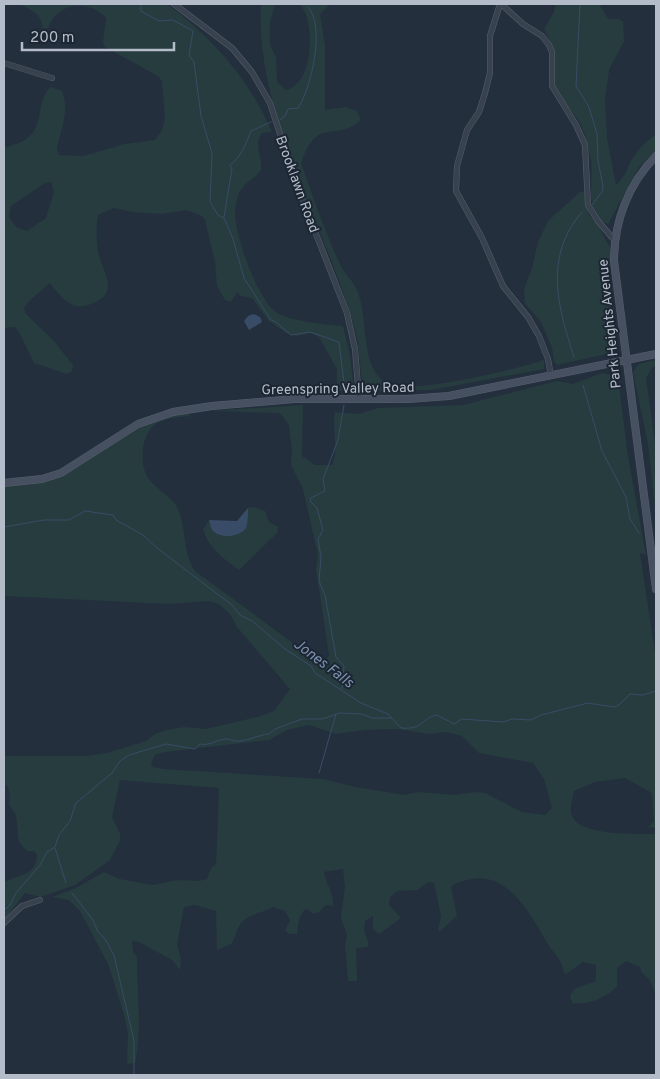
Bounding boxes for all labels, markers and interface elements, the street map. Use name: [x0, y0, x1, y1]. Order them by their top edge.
scale bar: [22, 20, 175, 52]
text: 200 m: [30, 29, 75, 48]
street label: Brooklawn Road: [271, 134, 322, 235]
street label: Park Heights Avenue: [595, 258, 626, 389]
street label: Greenspring Valley Road: [261, 380, 415, 399]
water label: Jones Falls: [289, 635, 357, 693]

